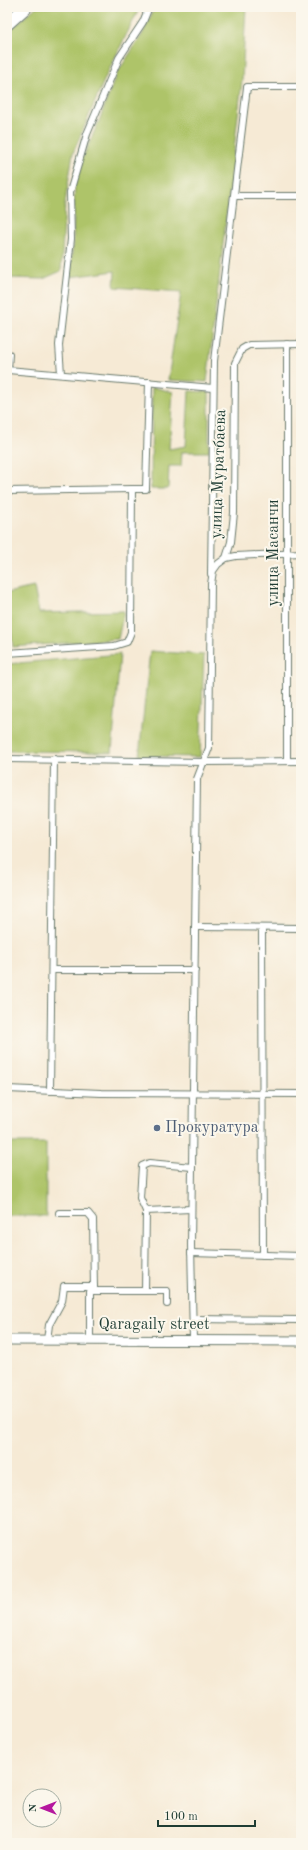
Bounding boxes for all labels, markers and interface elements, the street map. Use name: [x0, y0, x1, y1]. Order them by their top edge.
street label: улица Муратбаева: [209, 409, 229, 539]
street label: улица Масанчи: [266, 500, 282, 606]
place label: Прокуратура: [165, 1120, 259, 1136]
marker: Прокуратура: [152, 1123, 162, 1133]
street label: Qaragaily street: [98, 1317, 210, 1333]
north arrow: [22, 1788, 62, 1828]
scale bar: [158, 1802, 255, 1828]
text: N: [28, 1803, 39, 1812]
text: 100 m: [164, 1811, 198, 1823]

